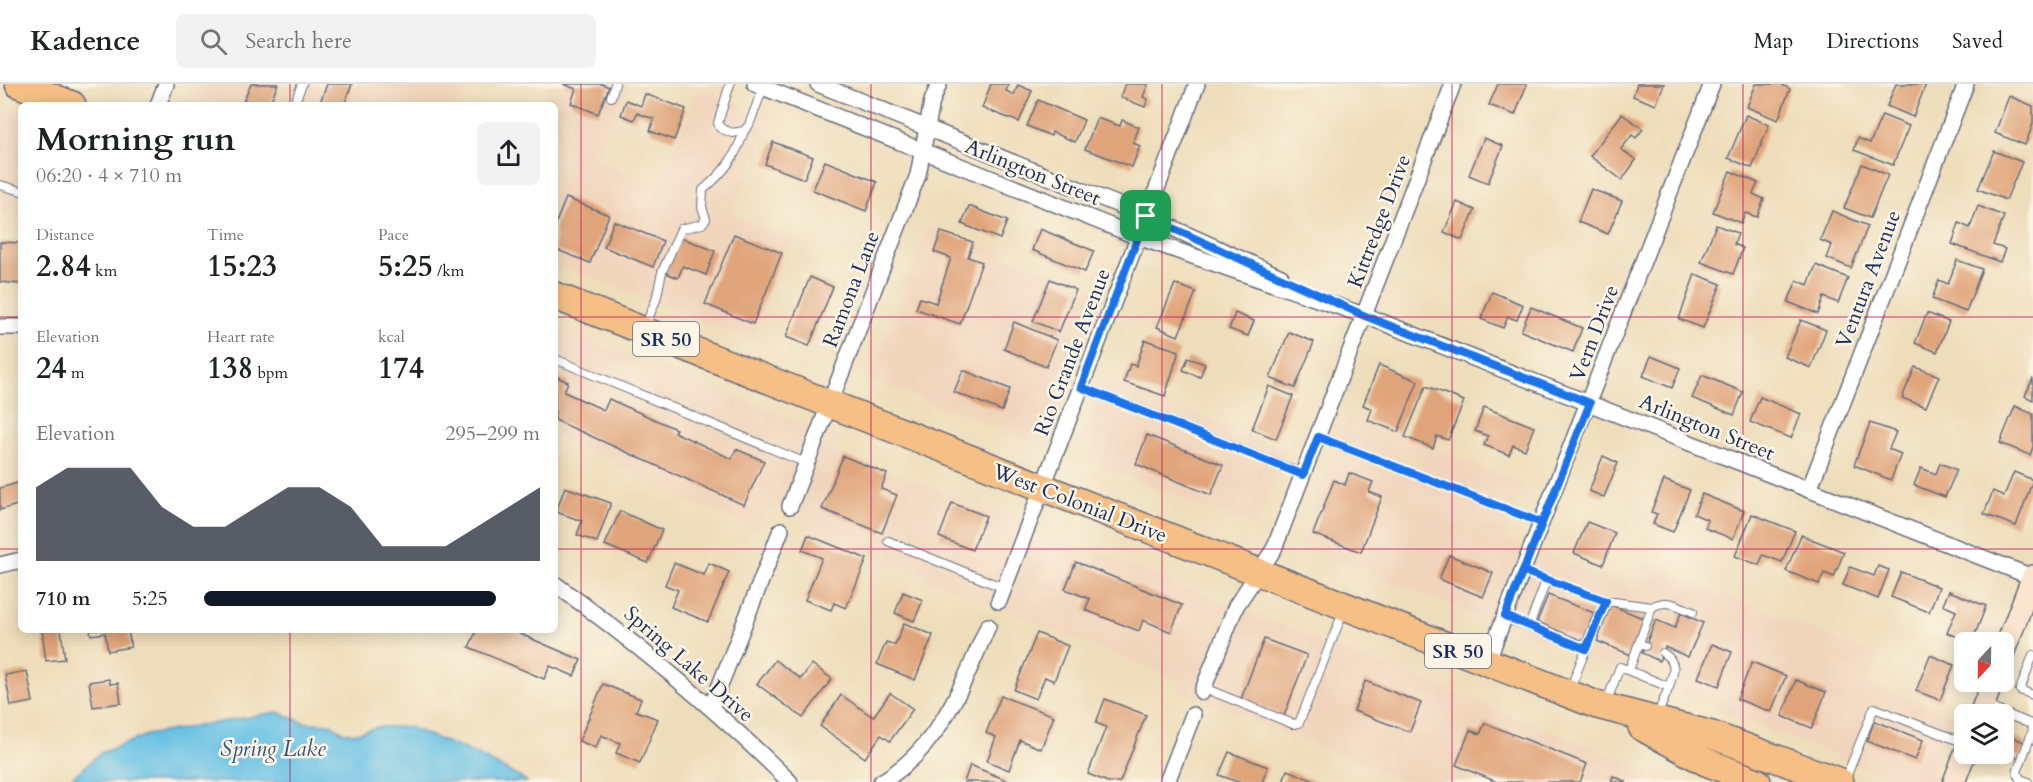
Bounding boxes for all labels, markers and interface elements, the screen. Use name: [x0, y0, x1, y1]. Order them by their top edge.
search box: [176, 14, 596, 68]
text: Kadence: [30, 22, 140, 60]
icon: search: [197, 25, 230, 58]
text: Search here: [245, 26, 352, 56]
text: Map: [1753, 27, 1793, 56]
text: Directions: [1826, 27, 1919, 56]
text: Saved: [1952, 27, 2003, 56]
text: Morning run: [36, 117, 236, 162]
button: share: [477, 122, 540, 185]
street label: Arlington Street: [961, 132, 1105, 213]
street label: Kittredge Drive: [1341, 150, 1418, 292]
text: 06:20 · 4 × 710 m: [36, 162, 182, 189]
pin: [1120, 190, 1171, 241]
icon: arrive: [1129, 199, 1162, 232]
street label: Ventura Avenue: [1829, 206, 1908, 352]
text: Distance: [36, 224, 94, 246]
text: Time: [207, 224, 244, 246]
text: Pace: [378, 224, 409, 246]
street label: Ramona Lane: [816, 227, 887, 352]
text: 2.84: [36, 246, 91, 287]
text: 15:23: [207, 246, 277, 287]
text: 5:25: [378, 246, 433, 287]
text: km: [91, 260, 117, 282]
text: /km: [433, 260, 464, 282]
street label: Rio Grande Avenue: [1027, 264, 1118, 440]
street label: Vern Drive: [1563, 281, 1626, 386]
road number: SR 50: [633, 322, 699, 356]
text: Elevation: [36, 326, 100, 348]
text: Heart rate: [207, 326, 275, 348]
text: kcal: [378, 326, 405, 348]
text: 24: [36, 348, 67, 389]
text: 138: [207, 348, 253, 389]
text: 174: [378, 348, 424, 389]
text: m: [67, 362, 85, 384]
text: bpm: [253, 362, 288, 384]
street label: Arlington Street: [1635, 387, 1779, 468]
text: Elevation: [36, 420, 115, 447]
text: 295–299 m: [445, 420, 540, 447]
street label: West Colonial Drive: [987, 456, 1171, 550]
text: 710 m: [36, 585, 91, 612]
text: 5:25: [132, 585, 168, 612]
street label: Spring Lake Drive: [617, 600, 760, 729]
north arrow: [1954, 632, 2014, 692]
map controls: [1954, 632, 2014, 764]
road number: SR 50: [1425, 634, 1491, 668]
button: layers: [1954, 704, 2014, 764]
water label: Spring Lake: [220, 734, 326, 764]

